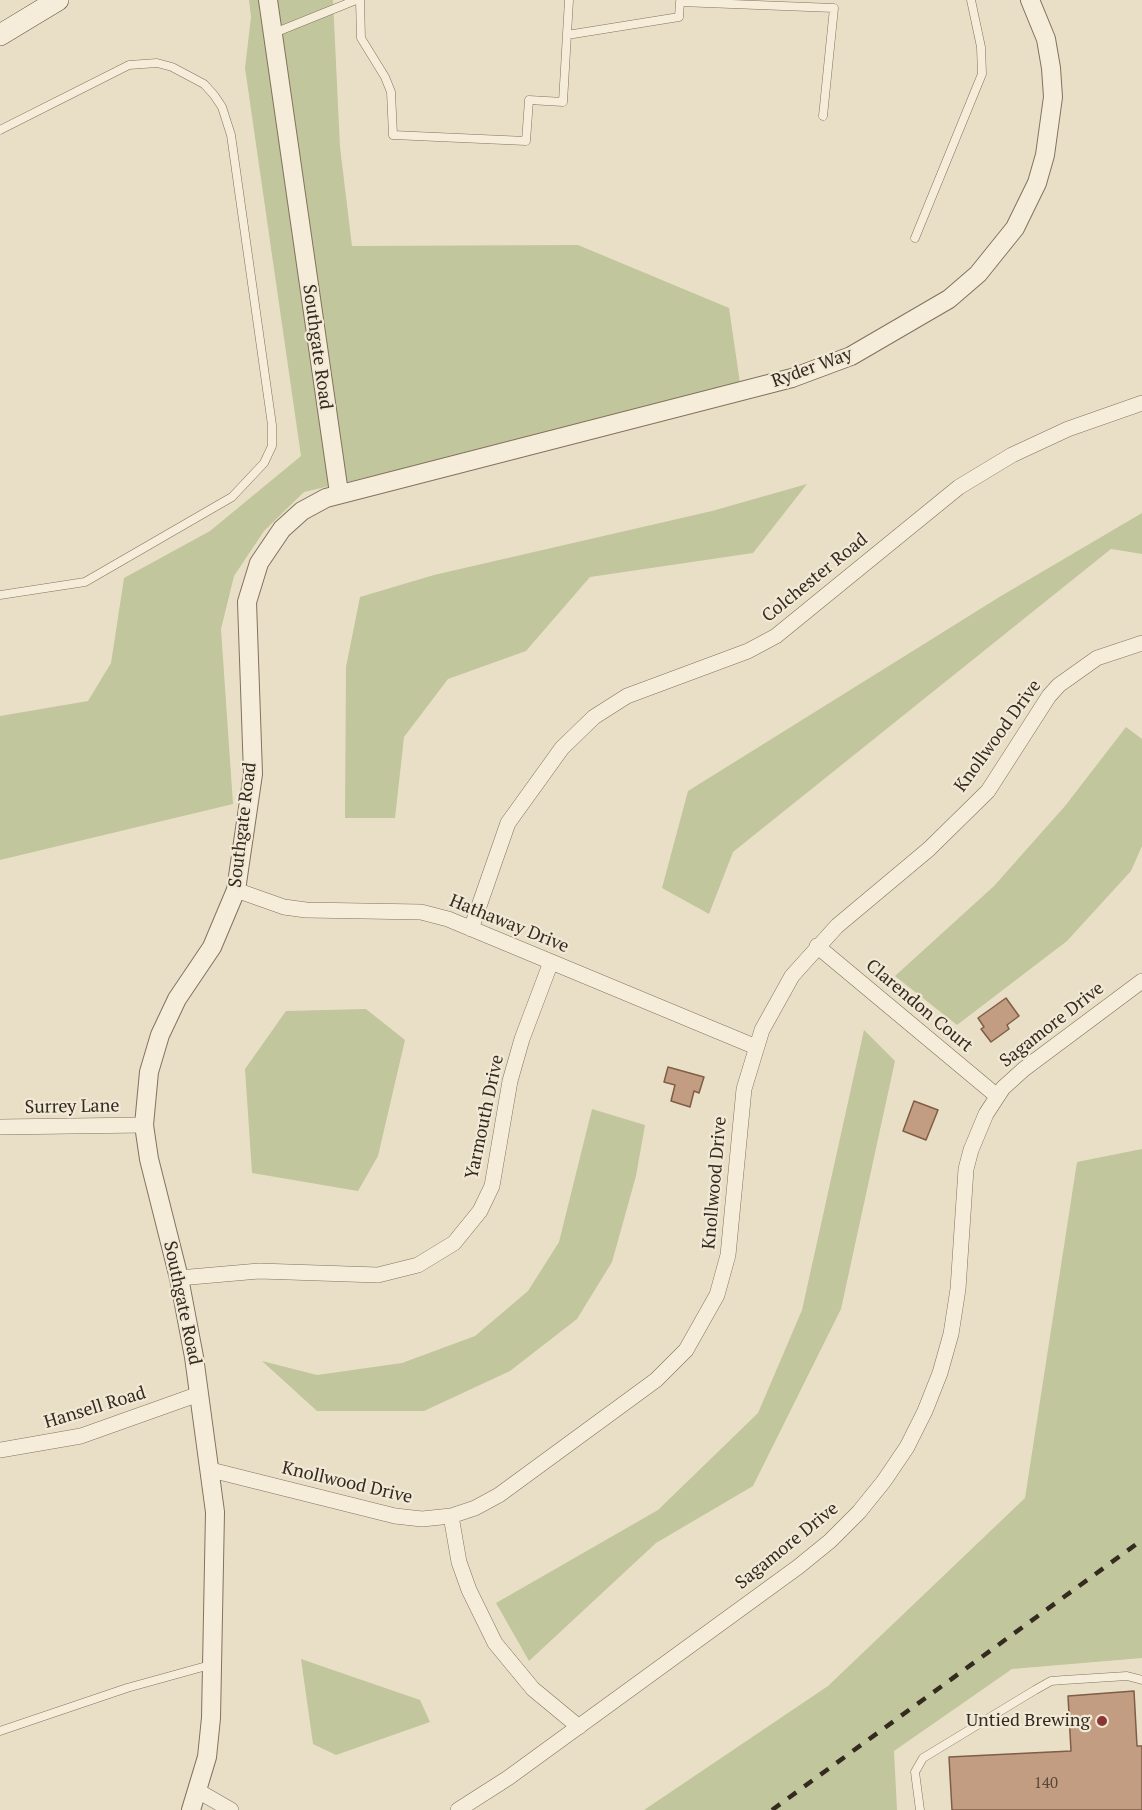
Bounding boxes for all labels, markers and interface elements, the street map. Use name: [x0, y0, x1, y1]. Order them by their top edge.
street label: Southgate Road: [298, 283, 336, 411]
street label: Ryder Way: [769, 343, 855, 393]
street label: Colchester Road: [758, 529, 872, 627]
street label: Knollwood Drive: [950, 676, 1046, 796]
street label: Southgate Road: [225, 761, 261, 889]
street label: Hathaway Drive: [446, 890, 572, 958]
street label: Clarendon Court: [861, 955, 977, 1057]
street label: Sagamore Drive: [996, 978, 1108, 1072]
street label: Yarmouth Drive: [461, 1053, 509, 1181]
street label: Surrey Lane: [24, 1095, 120, 1119]
street label: Knollwood Drive: [698, 1116, 732, 1250]
street label: Southgate Road: [158, 1239, 206, 1367]
street label: Hansell Road: [42, 1382, 148, 1434]
street label: Knollwood Drive: [280, 1457, 414, 1509]
street label: Sagamore Drive: [731, 1498, 843, 1594]
place label: Untied Brewing: [966, 1710, 1090, 1732]
marker: Untied Brewing: [1095, 1714, 1109, 1728]
house number: 140: [1034, 1775, 1058, 1793]

